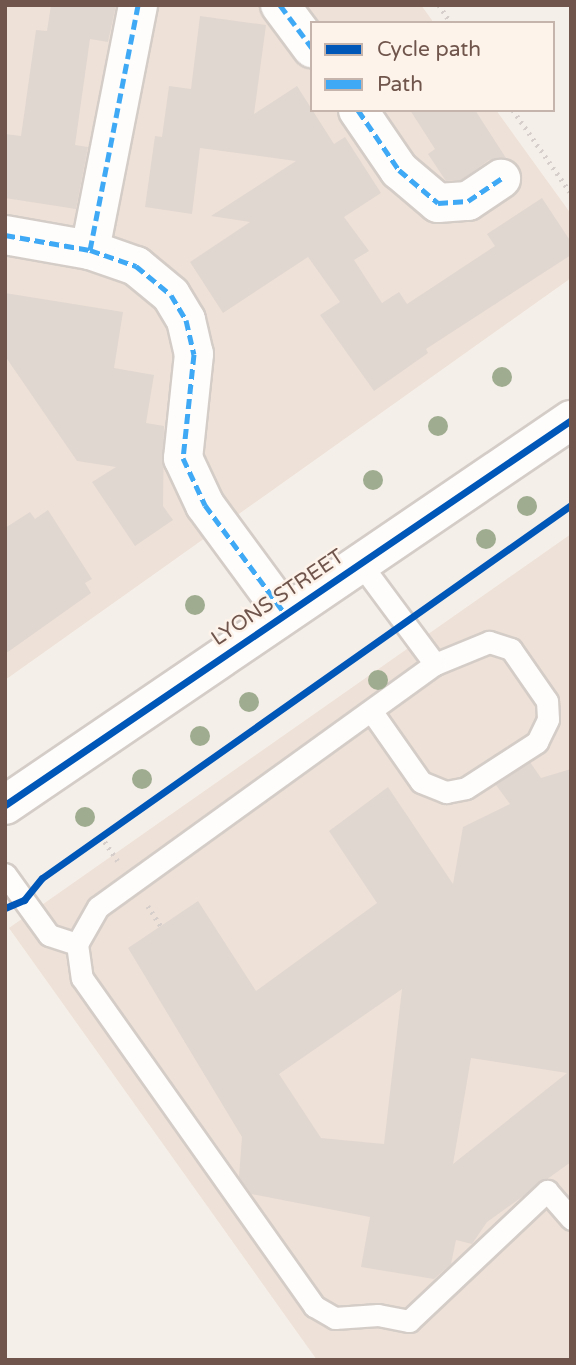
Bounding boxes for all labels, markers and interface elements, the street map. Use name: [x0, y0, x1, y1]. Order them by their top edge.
legend: [310, 21, 555, 112]
text: Cycle path: [377, 37, 481, 62]
text: Path: [377, 72, 423, 97]
street label: LYONS STREET: [207, 544, 349, 652]

